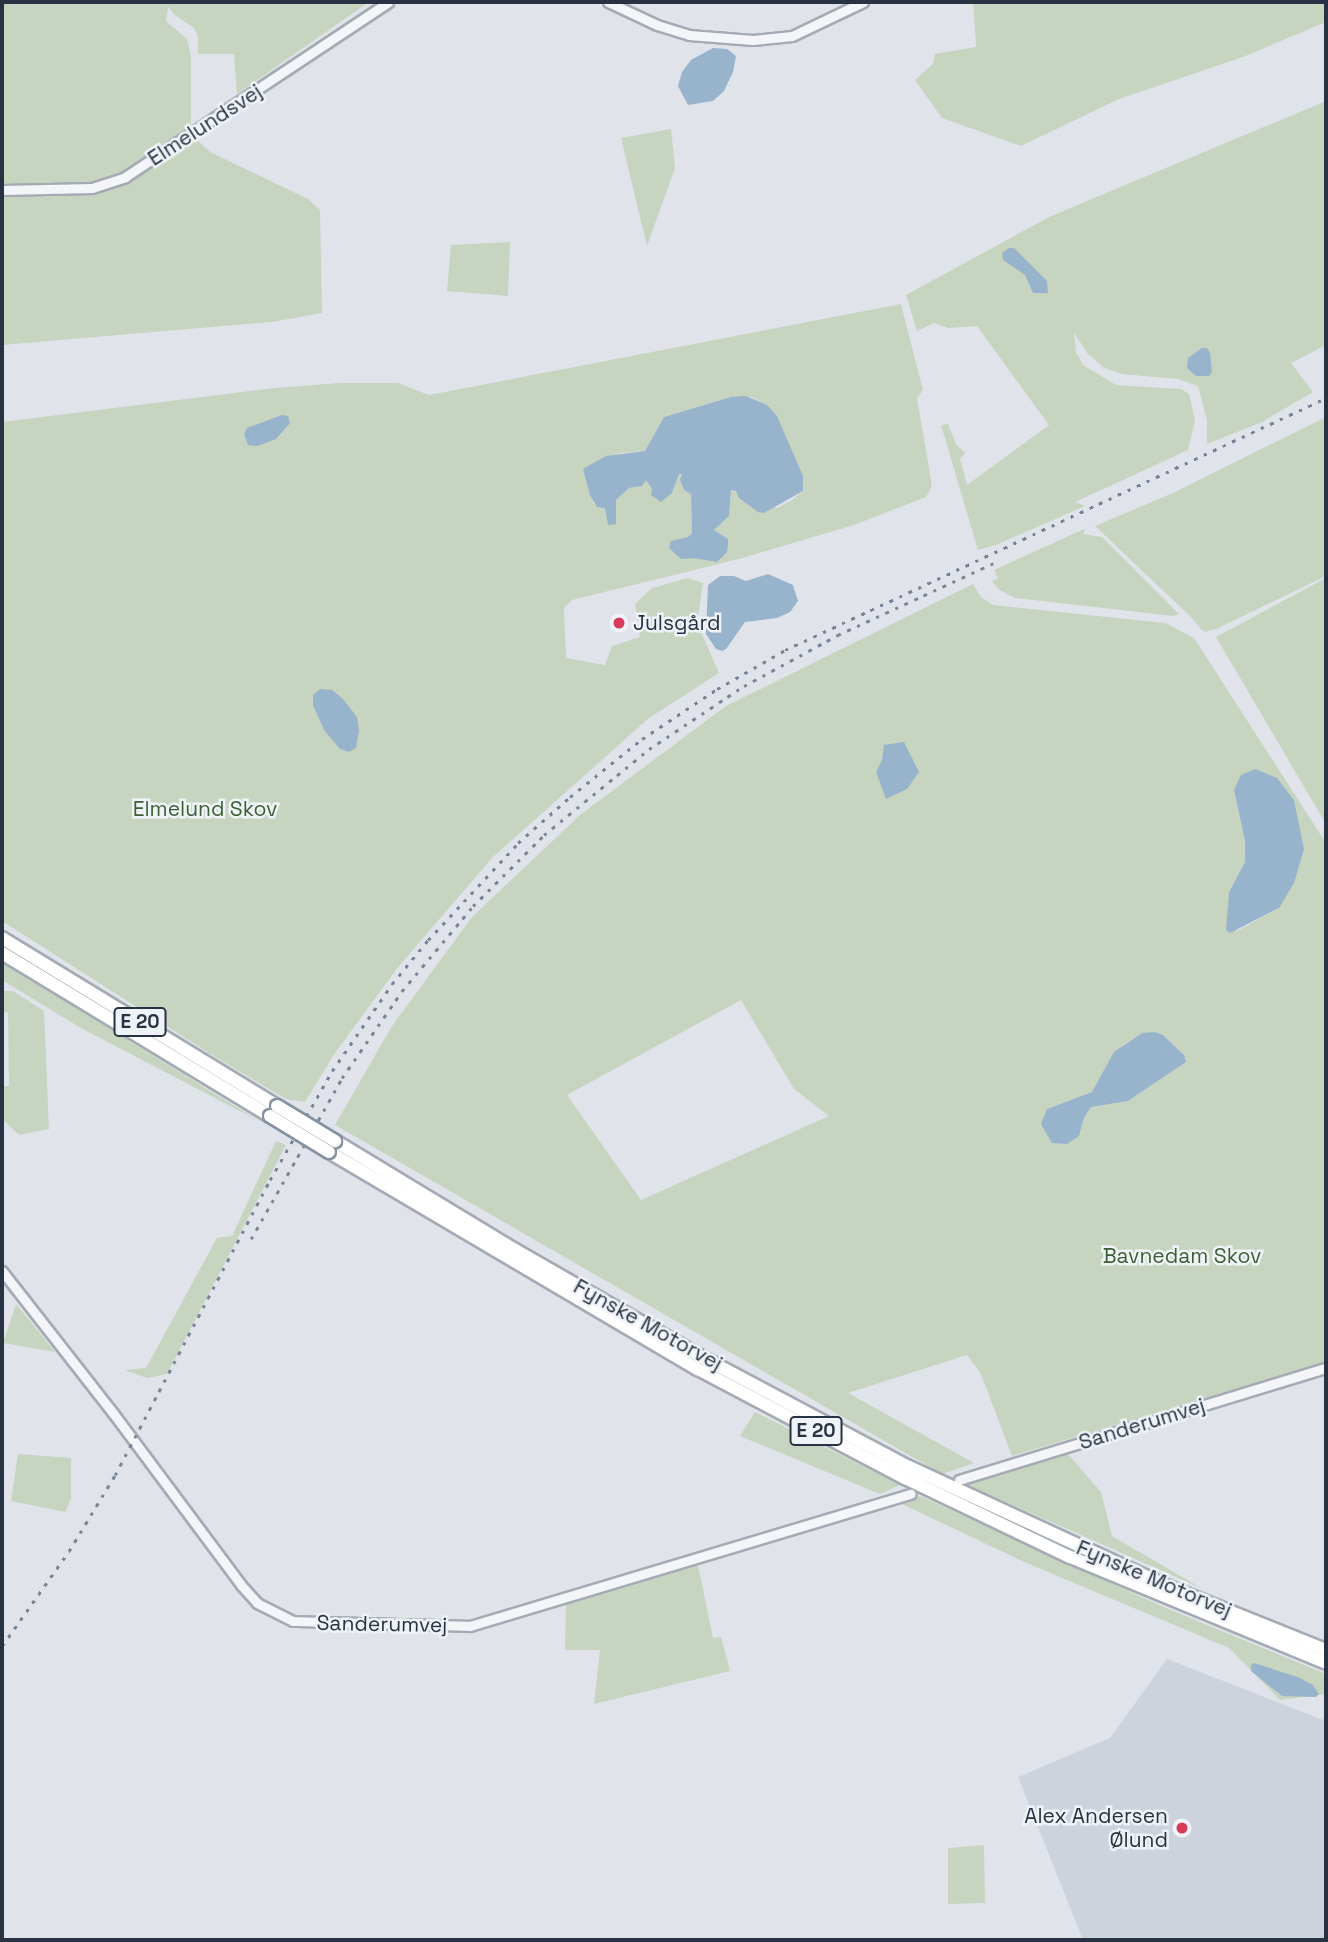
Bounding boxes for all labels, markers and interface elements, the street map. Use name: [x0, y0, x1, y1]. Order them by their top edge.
street label: Elmelundsvej: [143, 79, 267, 171]
place label: Julsgård: [633, 610, 721, 636]
marker: Julsgård: [611, 615, 627, 631]
park label: Elmelund Skov: [133, 796, 277, 822]
road number: E 20: [112, 1006, 168, 1038]
park label: Bavnedam Skov: [1103, 1243, 1261, 1269]
street label: Fynske Motorvej: [569, 1274, 727, 1376]
street label: Sanderumvej: [1076, 1393, 1208, 1455]
road number: E 20: [788, 1415, 844, 1446]
street label: Fynske Motorvej: [1073, 1535, 1235, 1623]
street label: Sanderumvej: [316, 1610, 448, 1638]
place label: Alex Andersen Ølund: [1024, 1803, 1168, 1853]
marker: Alex Andersen Ølund: [1174, 1820, 1190, 1836]

